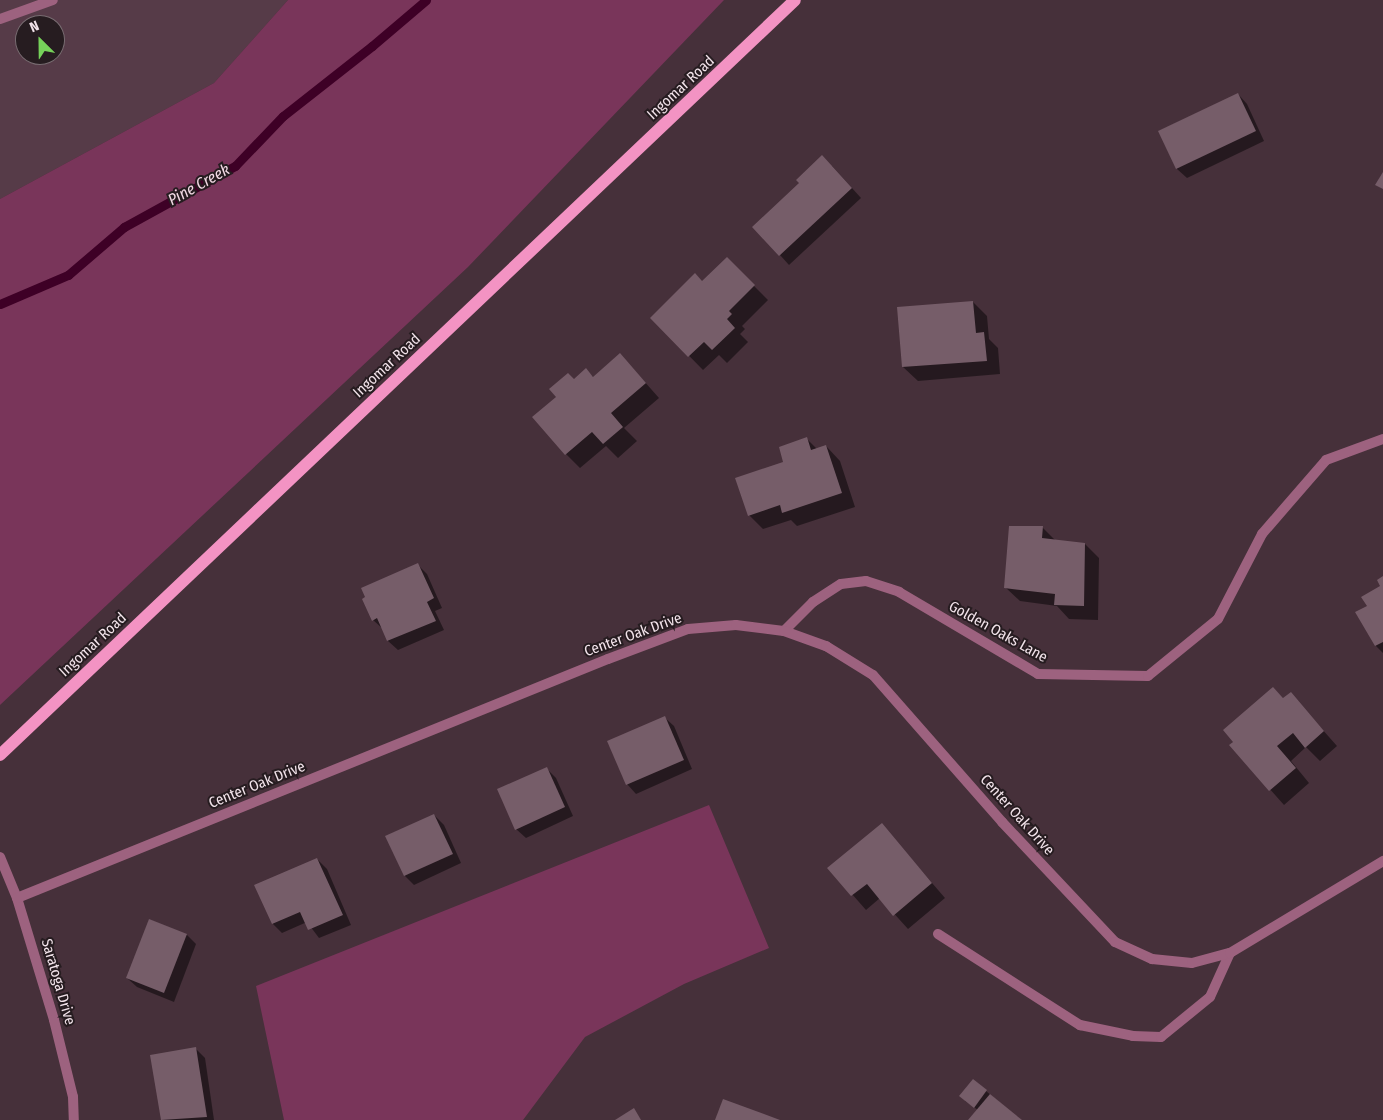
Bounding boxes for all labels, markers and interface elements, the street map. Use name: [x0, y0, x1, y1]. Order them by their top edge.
north arrow: [15, 15, 65, 65]
text: N: [27, 17, 42, 36]
street label: Ingomar Road: [644, 52, 718, 124]
water label: Pine Creek: [165, 160, 233, 210]
street label: Ingomar Road: [350, 330, 424, 402]
street label: Golden Oaks Lane: [946, 597, 1050, 667]
street label: Ingomar Road: [56, 609, 130, 681]
street label: Center Oak Drive: [582, 609, 684, 661]
street label: Center Oak Drive: [206, 757, 308, 813]
street label: Center Oak Drive: [976, 771, 1058, 859]
street label: Saratoga Drive: [37, 937, 79, 1027]

